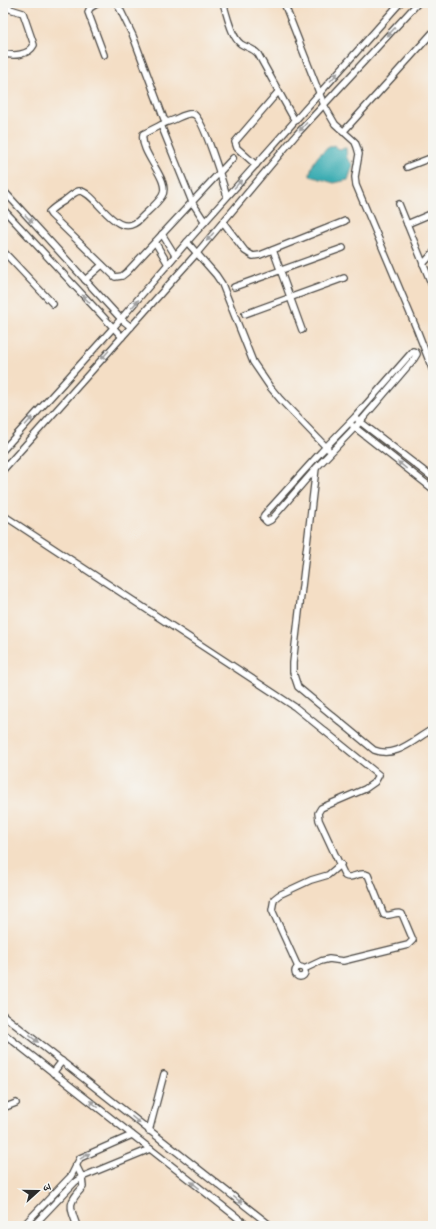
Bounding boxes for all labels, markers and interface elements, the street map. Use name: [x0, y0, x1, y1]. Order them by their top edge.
one-way arrow: [387, 27, 396, 37]
one-way arrow: [329, 72, 339, 82]
one-way arrow: [299, 122, 308, 132]
one-way arrow: [233, 179, 243, 189]
one-way arrow: [25, 214, 34, 224]
one-way arrow: [206, 232, 215, 243]
one-way arrow: [81, 293, 90, 304]
one-way arrow: [130, 298, 139, 309]
one-way arrow: [101, 350, 110, 360]
one-way arrow: [25, 416, 34, 426]
one-way arrow: [397, 461, 408, 469]
one-way arrow: [28, 1035, 39, 1043]
one-way arrow: [88, 1100, 99, 1108]
one-way arrow: [130, 1116, 141, 1124]
one-way arrow: [79, 1152, 90, 1159]
north arrow: [18, 1171, 58, 1211]
text: उ: [39, 1181, 55, 1194]
one-way arrow: [190, 1181, 201, 1189]
one-way arrow: [232, 1196, 243, 1205]

